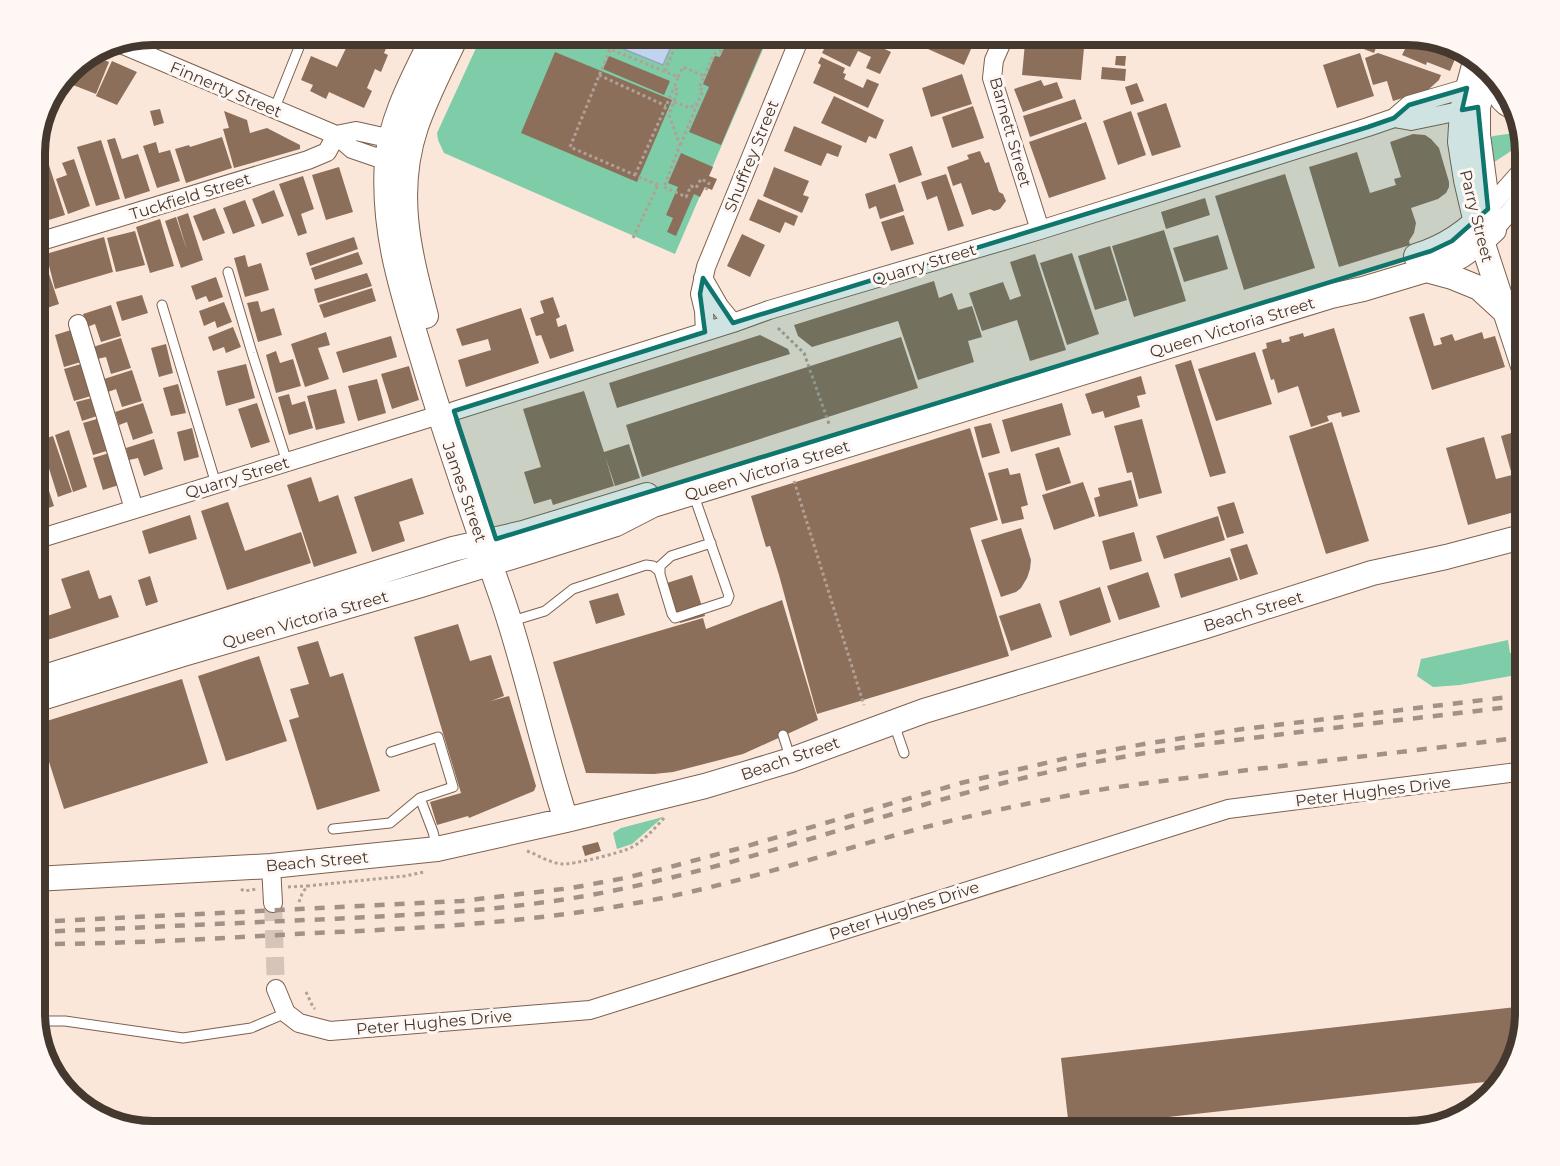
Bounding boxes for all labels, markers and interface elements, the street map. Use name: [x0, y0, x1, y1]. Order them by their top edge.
street label: Finnerty Street: [167, 57, 285, 122]
street label: Barnett Street: [986, 75, 1035, 190]
street label: Shuffrey Street: [720, 97, 783, 215]
street label: Parry Street: [1456, 168, 1497, 265]
street label: Tuckfield Street: [127, 169, 253, 224]
street label: Quarry Street: [870, 240, 979, 289]
street label: Queen Victoria Street: [1147, 293, 1317, 362]
street label: Queen Victoria Street: [682, 436, 852, 505]
street label: James Street: [438, 439, 491, 545]
street label: Quarry Street: [183, 453, 292, 502]
street label: Queen Victoria Street: [220, 587, 391, 652]
street label: Beach Street: [1201, 587, 1306, 636]
street label: Beach Street: [738, 733, 843, 784]
street label: Peter Hughes Drive: [1294, 773, 1452, 810]
street label: Beach Street: [265, 847, 370, 875]
street label: Peter Hughes Drive: [827, 877, 982, 944]
street label: Peter Hughes Drive: [355, 1006, 513, 1039]

